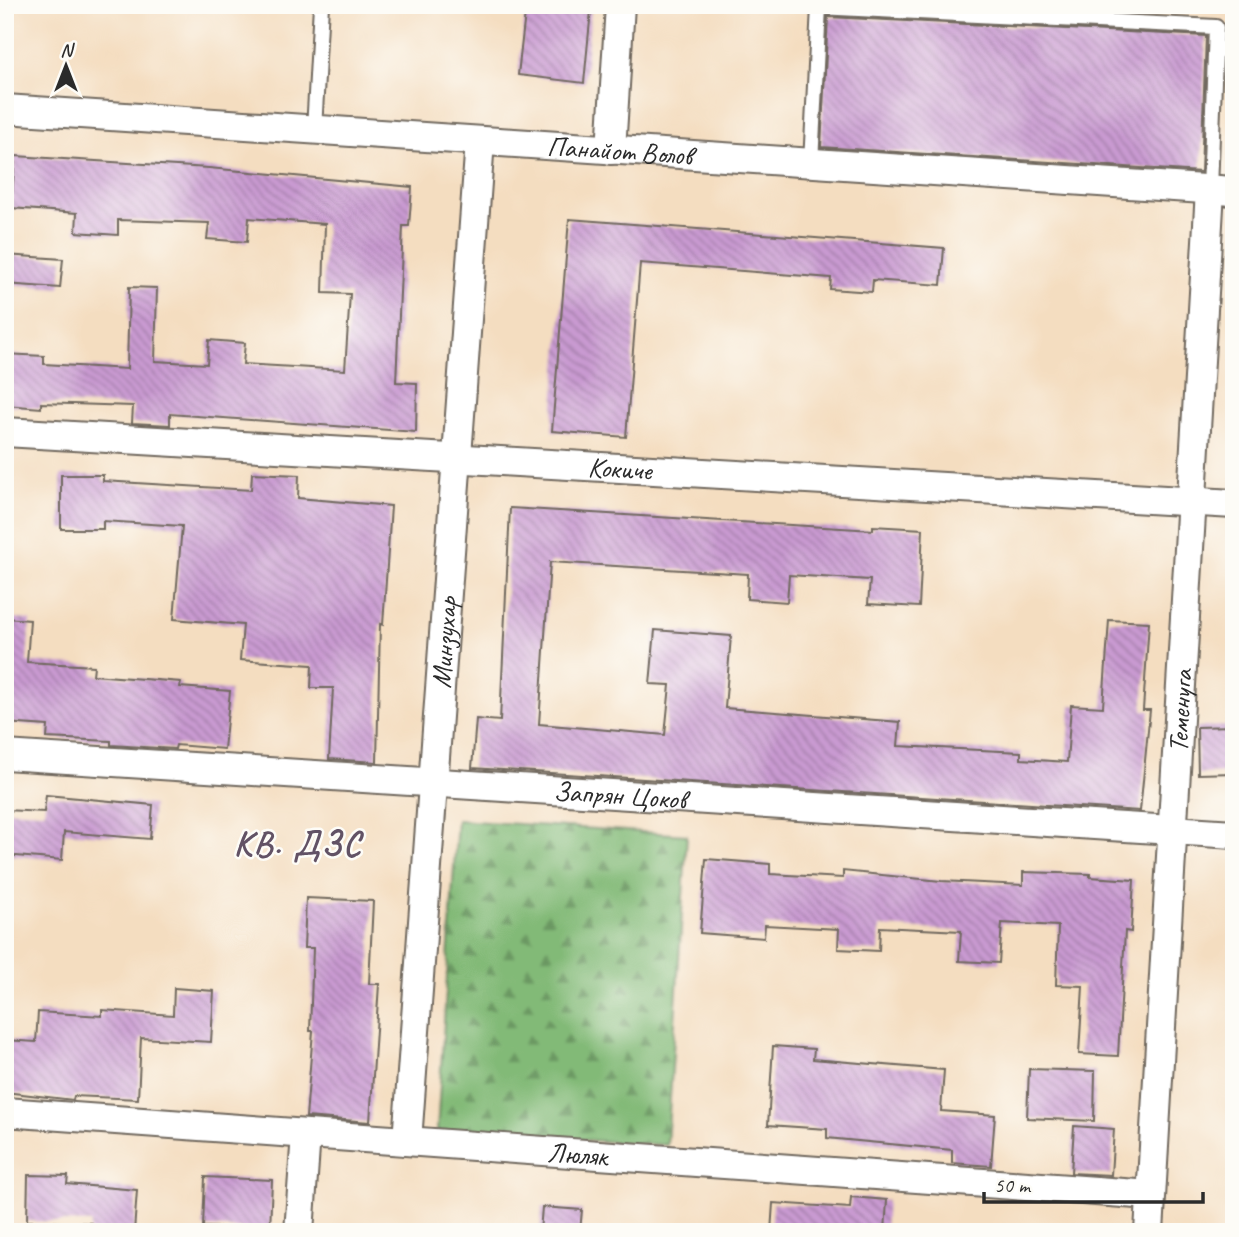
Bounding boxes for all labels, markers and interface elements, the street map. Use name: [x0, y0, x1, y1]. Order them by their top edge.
north arrow: [32, 32, 102, 102]
text: N: [60, 38, 75, 62]
street label: Панайот Волов: [546, 128, 699, 173]
street label: Кокиче: [587, 449, 655, 487]
street label: Минзухар: [423, 594, 464, 689]
street label: Теменуга: [1160, 667, 1200, 753]
street label: Запрян Цоков: [552, 773, 692, 817]
district label: КВ. ДЗС: [234, 821, 364, 866]
street label: Люляк: [546, 1134, 611, 1173]
scale bar: [984, 1160, 1202, 1204]
text: 50 m: [994, 1172, 1032, 1198]

